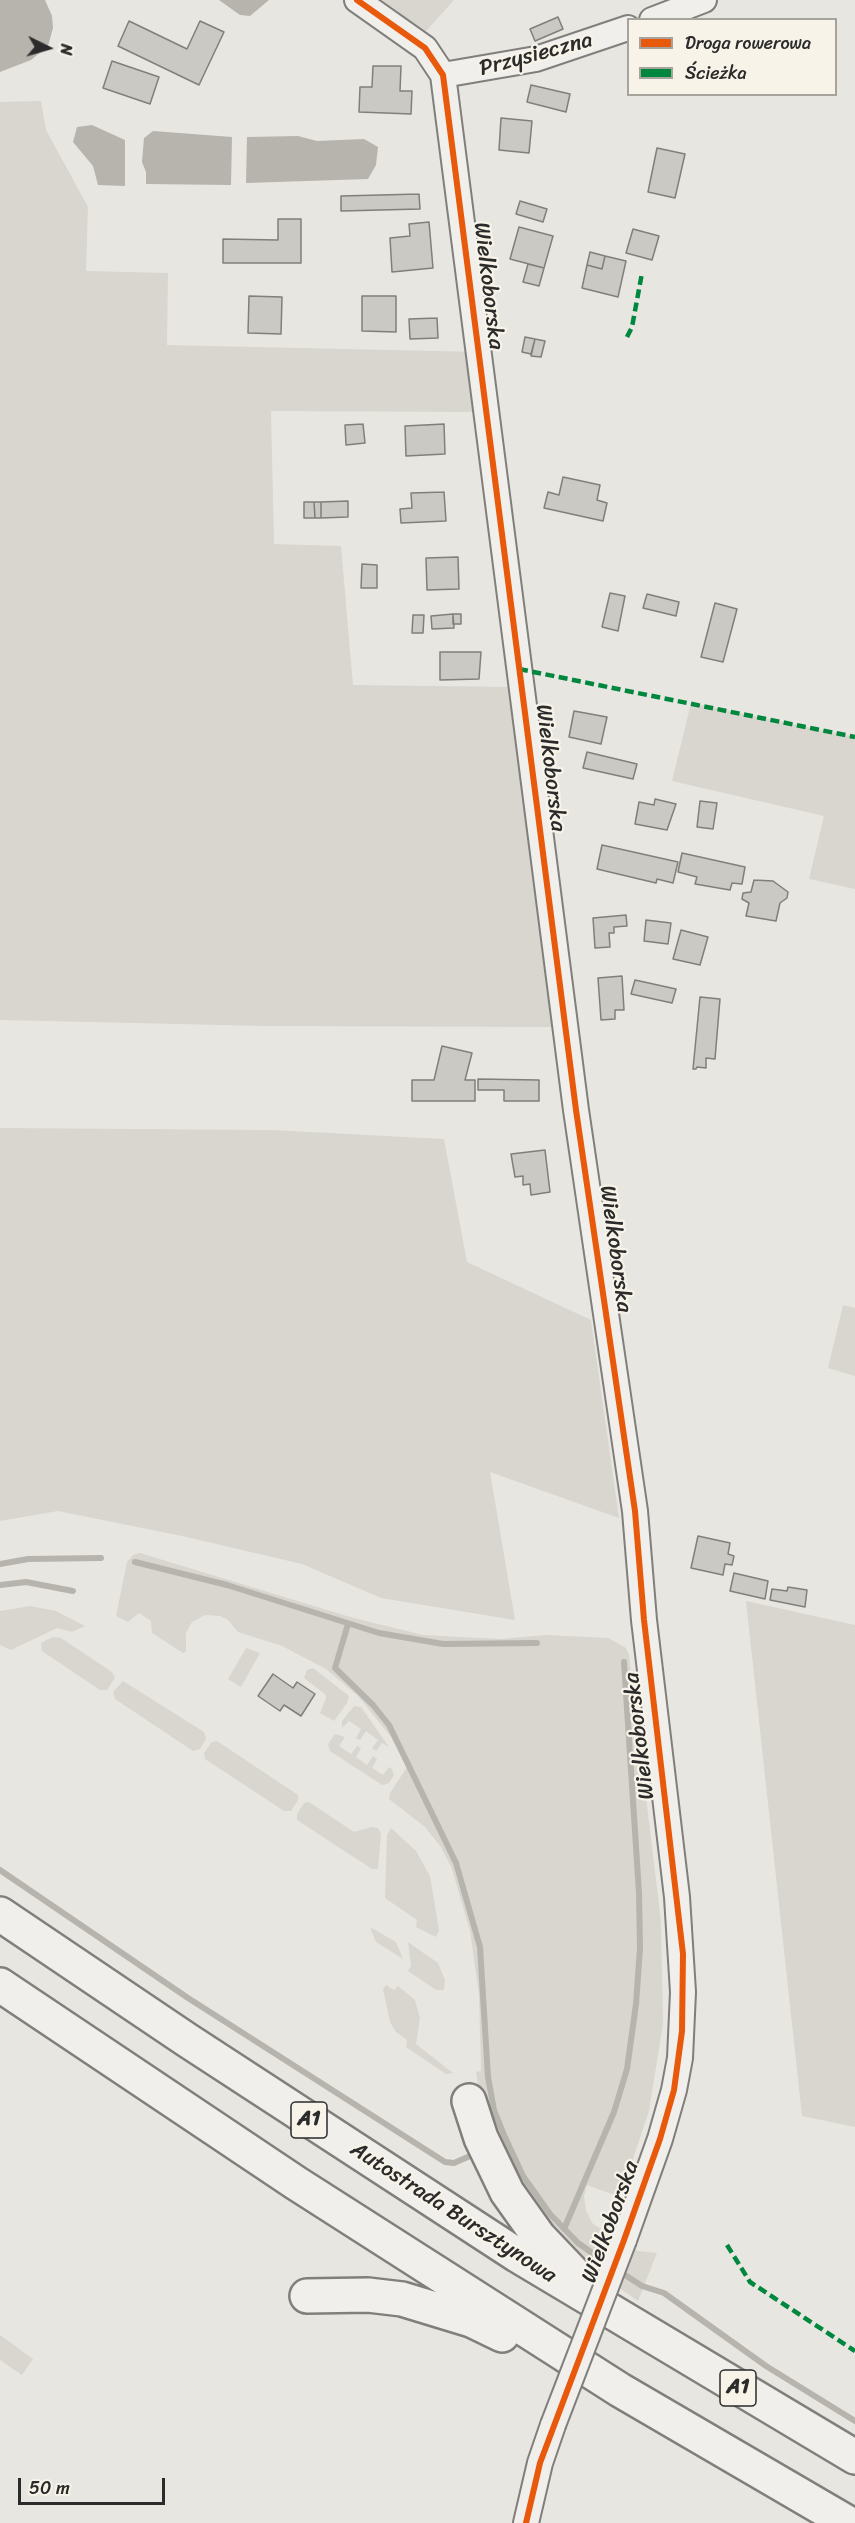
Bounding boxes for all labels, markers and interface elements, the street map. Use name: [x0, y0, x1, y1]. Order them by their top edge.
north arrow: [18, 18, 78, 78]
legend: [627, 18, 837, 96]
street label: Przysieczna: [477, 27, 595, 83]
text: Droga rowerowa: [685, 27, 811, 59]
text: N: [52, 43, 81, 56]
text: Ścieżka: [685, 57, 747, 89]
street label: Wielkoborska: [467, 221, 509, 351]
street label: Wielkoborska: [529, 703, 571, 833]
street label: Wielkoborska: [593, 1184, 637, 1314]
street label: Wielkoborska: [619, 1671, 661, 1801]
road number: A1: [291, 2102, 327, 2138]
street label: Autostrada Bursztynowa: [345, 2137, 561, 2289]
street label: Wielkoborska: [577, 2157, 645, 2287]
road number: A1: [720, 2370, 756, 2406]
scale bar: [21, 2466, 168, 2504]
text: 50 m: [29, 2472, 70, 2504]

